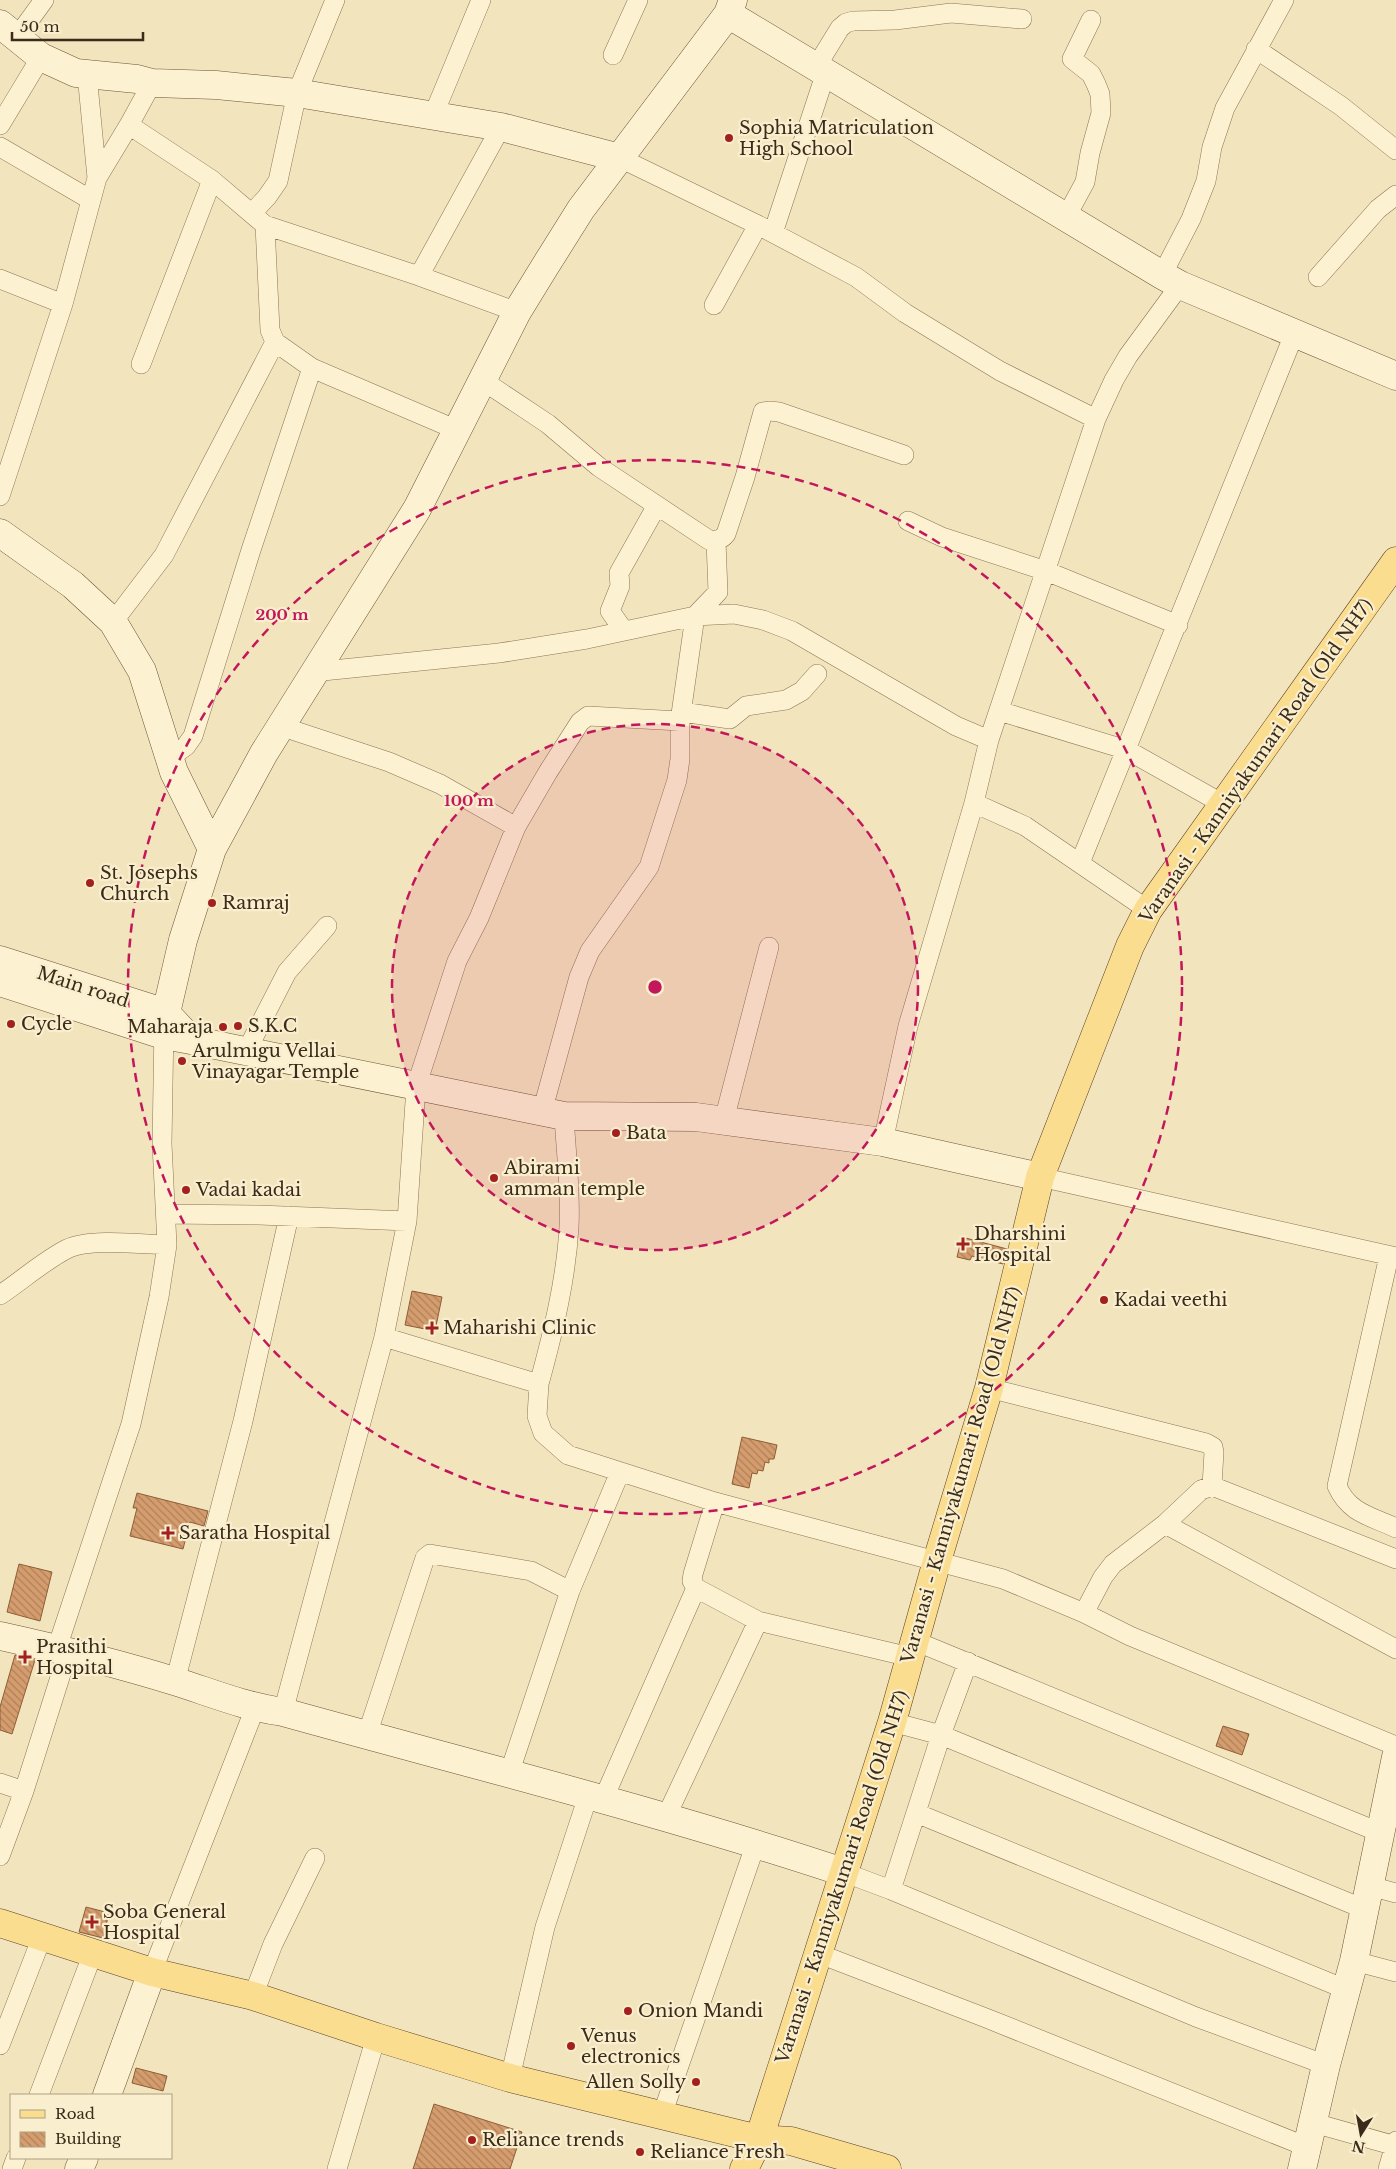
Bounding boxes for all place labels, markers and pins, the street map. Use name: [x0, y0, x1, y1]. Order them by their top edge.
place label: Sophia Matriculation High School: [739, 117, 934, 160]
marker: Sophia Matriculation High School: [723, 132, 735, 144]
place label: St. Josephs Church: [100, 862, 198, 905]
marker: St. Josephs Church: [84, 877, 96, 889]
place label: Ramraj: [222, 892, 290, 914]
marker: Ramraj: [206, 897, 218, 909]
centre of rings: [646, 978, 664, 996]
place label: Cycle: [21, 1013, 72, 1035]
place label: S.K.C: [248, 1015, 297, 1037]
place label: Maharaja: [127, 1016, 213, 1038]
marker: Cycle: [5, 1018, 17, 1030]
marker: S.K.C: [232, 1020, 244, 1032]
marker: Maharaja: [217, 1021, 229, 1033]
place label: Arulmigu Vellai Vinayagar Temple: [191, 1040, 359, 1083]
marker: Arulmigu Vellai Vinayagar Temple: [176, 1055, 188, 1067]
place label: Bata: [626, 1122, 667, 1144]
marker: Bata: [610, 1127, 622, 1139]
place label: Abirami amman temple: [503, 1157, 645, 1200]
marker: Abirami amman temple: [488, 1172, 500, 1184]
place label: Vadai kadai: [195, 1179, 301, 1201]
marker: Vadai kadai: [180, 1184, 192, 1196]
place label: Dharshini Hospital: [974, 1223, 1066, 1266]
marker: Dharshini Hospital: [956, 1237, 970, 1251]
place label: Kadai veethi: [1114, 1289, 1227, 1311]
marker: Kadai veethi: [1098, 1294, 1110, 1306]
place label: Maharishi Clinic: [443, 1317, 596, 1339]
marker: Maharishi Clinic: [425, 1321, 439, 1335]
place label: Saratha Hospital: [179, 1522, 331, 1544]
marker: Saratha Hospital: [161, 1526, 175, 1540]
place label: Prasithi Hospital: [36, 1636, 113, 1679]
marker: Prasithi Hospital: [18, 1650, 32, 1664]
place label: Soba General Hospital: [103, 1901, 226, 1944]
marker: Soba General Hospital: [85, 1915, 99, 1929]
place label: Onion Mandi: [638, 2000, 763, 2022]
marker: Onion Mandi: [622, 2005, 634, 2017]
place label: Venus electronics: [580, 2025, 680, 2068]
marker: Venus electronics: [565, 2040, 577, 2052]
place label: Allen Solly: [585, 2071, 686, 2093]
marker: Allen Solly: [690, 2076, 702, 2088]
place label: Reliance trends: [482, 2129, 624, 2151]
marker: Reliance trends: [466, 2134, 478, 2146]
place label: Reliance Fresh: [650, 2141, 785, 2163]
marker: Reliance Fresh: [634, 2146, 646, 2158]

